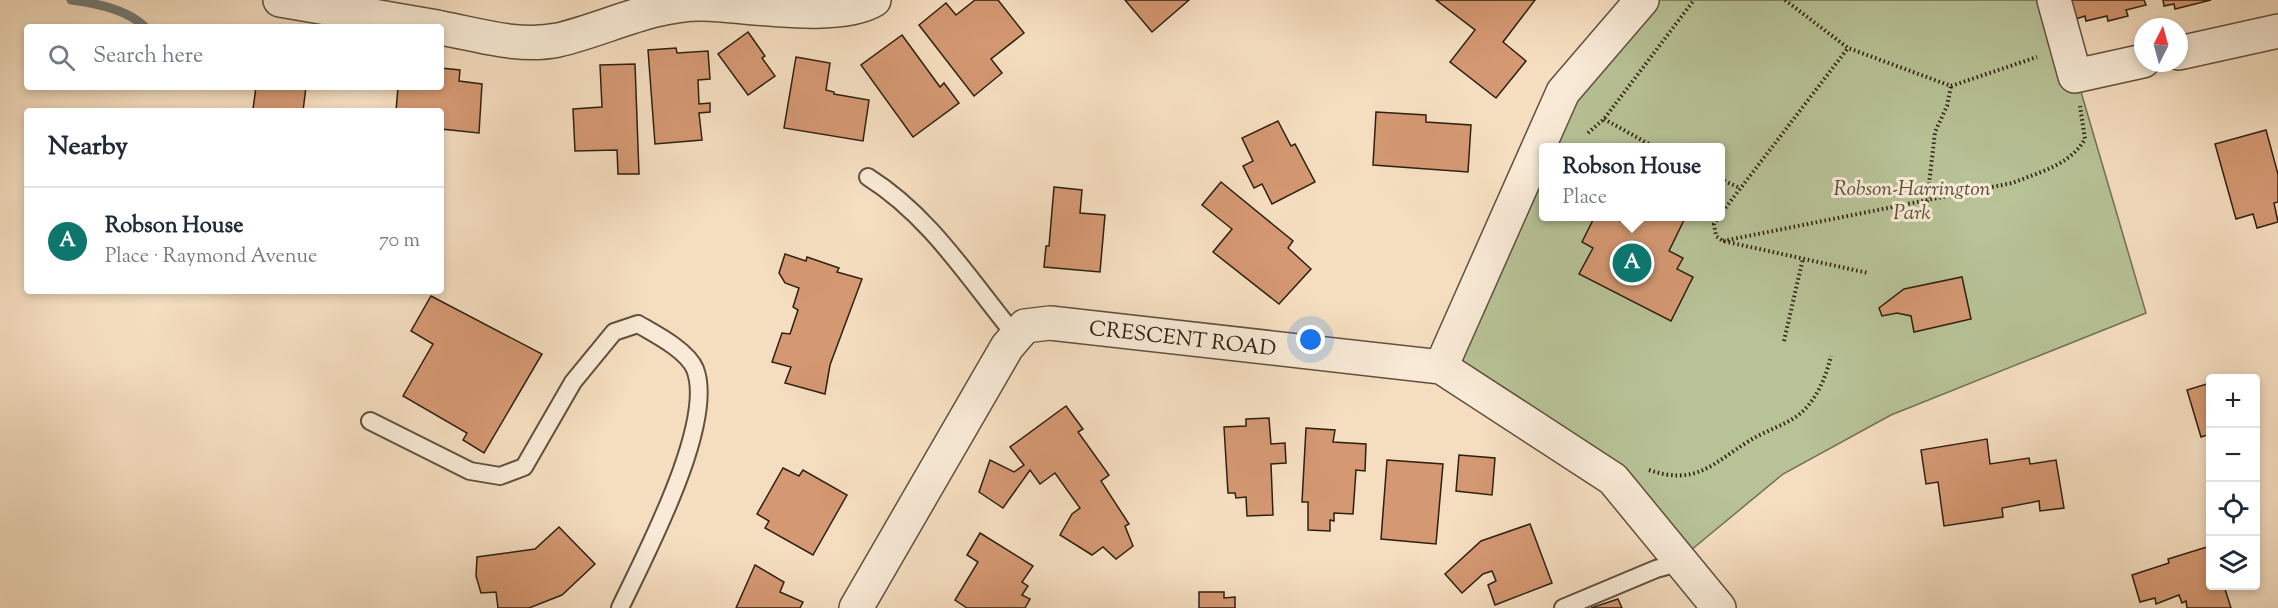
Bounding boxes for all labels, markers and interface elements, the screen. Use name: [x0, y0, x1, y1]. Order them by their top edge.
north arrow: [2134, 18, 2188, 72]
search box: [24, 24, 444, 90]
icon: search: [45, 41, 78, 74]
text: Search here: [93, 41, 203, 73]
text: Nearby: [48, 129, 128, 166]
popup: [1539, 143, 1725, 221]
text: Robson House: [1563, 152, 1701, 184]
park label: Robson-Harrington Park: [1833, 175, 1991, 229]
text: Place: [1563, 184, 1607, 213]
text: Robson House: [105, 211, 243, 243]
text: A: [59, 227, 76, 256]
text: 70 m: [379, 227, 420, 256]
pin: A: [1612, 240, 1652, 286]
text: Place · Raymond Avenue: [105, 243, 317, 272]
street label: CRESCENT ROAD: [1087, 315, 1278, 365]
your location: [1296, 325, 1325, 354]
map controls: [2206, 374, 2260, 590]
button: +: [2206, 374, 2260, 428]
button: −: [2206, 428, 2260, 482]
button: locate: [2206, 482, 2260, 536]
button: layers: [2206, 536, 2260, 590]

